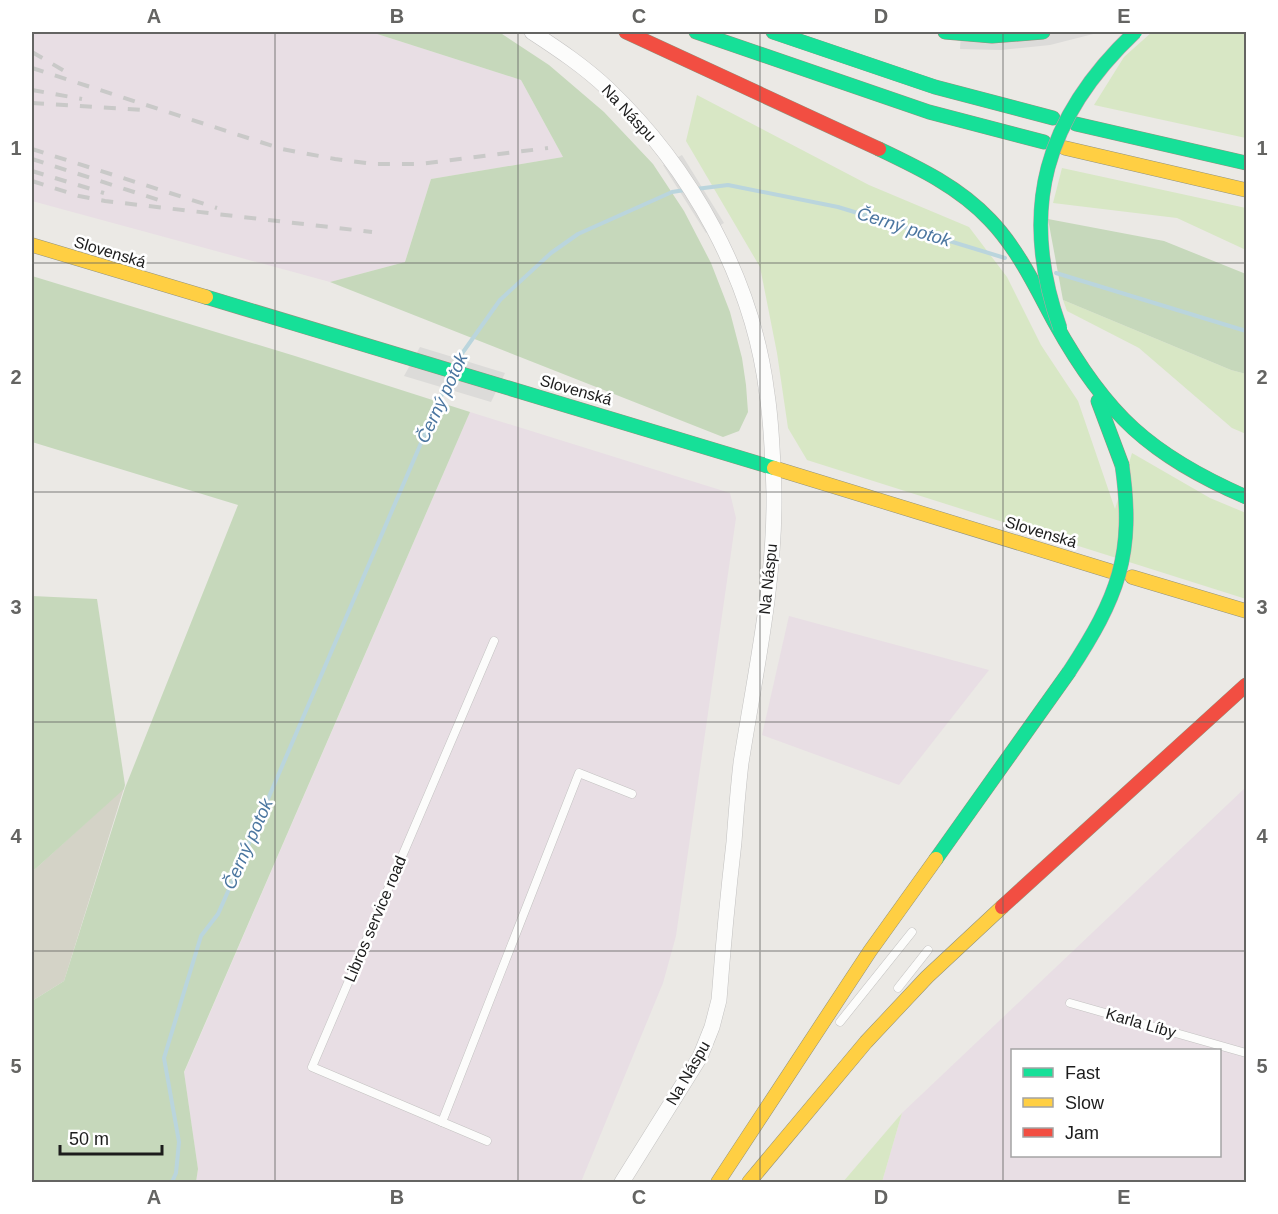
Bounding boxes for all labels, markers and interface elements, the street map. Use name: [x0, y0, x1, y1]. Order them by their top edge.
text: A: [147, 5, 161, 27]
text: B: [390, 5, 404, 27]
text: C: [632, 5, 646, 27]
text: D: [874, 5, 888, 27]
text: E: [1117, 5, 1131, 27]
street label: Na Náspu: [599, 81, 659, 145]
text: 1: [10, 137, 22, 159]
text: 1: [1256, 137, 1268, 159]
water label: Černý potok: [855, 202, 955, 251]
street label: Slovenská: [72, 233, 148, 271]
water label: Černý potok: [412, 348, 472, 446]
text: 2: [10, 366, 22, 388]
text: 2: [1256, 366, 1268, 388]
street label: Slovenská: [538, 372, 614, 408]
street label: Slovenská: [1003, 513, 1079, 551]
street label: Na Náspu: [756, 543, 780, 615]
text: 3: [10, 596, 22, 618]
text: 3: [1256, 596, 1268, 618]
water label: Černý potok: [218, 794, 277, 892]
text: 4: [10, 825, 22, 847]
text: 4: [1256, 825, 1268, 847]
street label: Libros service road: [341, 853, 409, 985]
street label: Karla Líby: [1104, 1005, 1178, 1041]
street label: Na Náspu: [663, 1038, 713, 1108]
legend: [1011, 1049, 1221, 1157]
text: 5: [10, 1055, 22, 1077]
text: 5: [1256, 1055, 1268, 1077]
text: Fast: [1065, 1063, 1100, 1083]
text: Slow: [1065, 1093, 1105, 1113]
scale bar: [60, 1118, 162, 1156]
text: Jam: [1065, 1123, 1099, 1143]
text: 50 m: [69, 1129, 109, 1149]
text: A: [147, 1186, 161, 1208]
text: B: [390, 1186, 404, 1208]
text: C: [632, 1186, 646, 1208]
text: D: [874, 1186, 888, 1208]
text: E: [1117, 1186, 1131, 1208]

